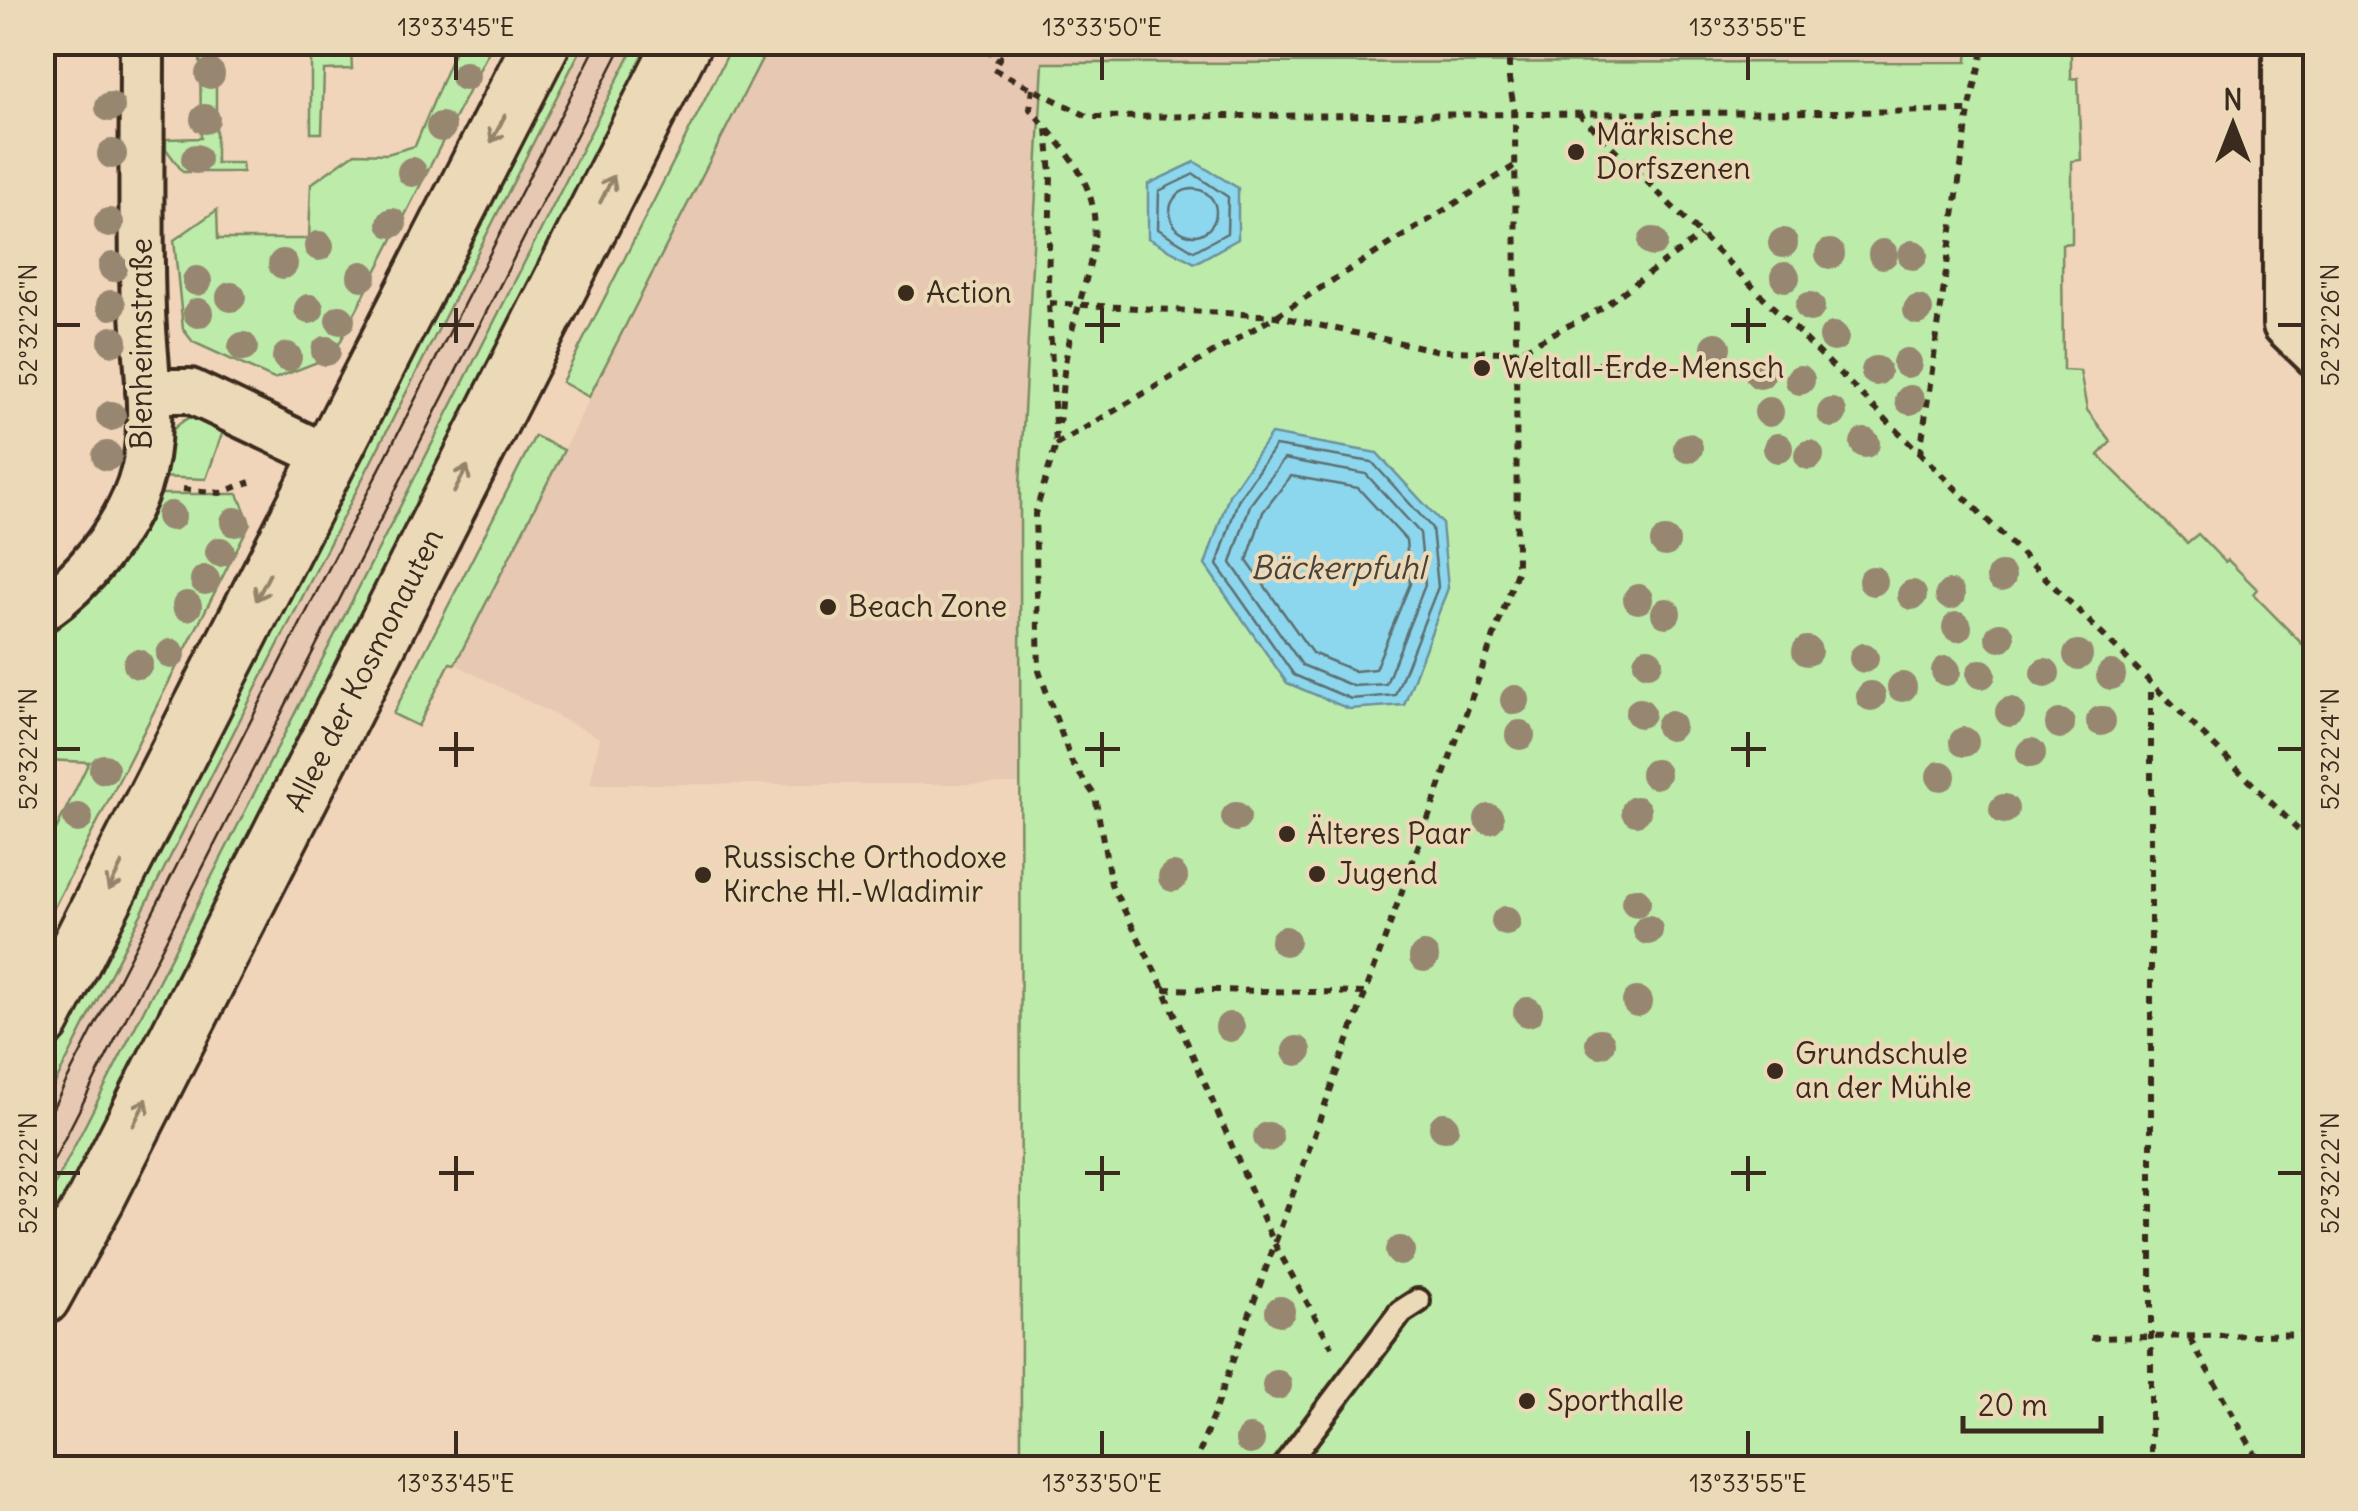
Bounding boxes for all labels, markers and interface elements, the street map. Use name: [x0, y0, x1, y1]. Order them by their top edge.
text: 13°33'45"E: [397, 11, 515, 43]
text: 13°33'50"E: [1042, 11, 1162, 43]
text: 13°33'55"E: [1689, 11, 1807, 43]
north arrow: [2183, 75, 2283, 175]
text: N: [2223, 82, 2243, 118]
one-way arrow: [488, 114, 507, 144]
place label: Märkische Dorfszenen: [1596, 115, 1751, 187]
marker: Märkische Dorfszenen: [1565, 141, 1587, 163]
one-way arrow: [598, 175, 617, 204]
street label: Blenheimstraße: [122, 238, 160, 450]
text: 52°32'26"N: [12, 263, 44, 387]
text: 52°32'26"N: [2314, 263, 2346, 387]
place label: Action: [926, 273, 1012, 311]
marker: Action: [895, 282, 917, 304]
place label: Weltall-Erde-Mensch: [1502, 348, 1784, 386]
marker: Weltall-Erde-Mensch: [1471, 357, 1493, 379]
one-way arrow: [452, 465, 471, 494]
street label: Allee der Kosmonauten: [276, 522, 451, 818]
water label: Bäckerpfuhl: [1251, 547, 1429, 588]
one-way arrow: [253, 572, 272, 602]
place label: Beach Zone: [848, 587, 1007, 625]
marker: Beach Zone: [817, 596, 839, 618]
text: 52°32'24"N: [12, 688, 44, 810]
text: 52°32'24"N: [2314, 688, 2346, 810]
place label: Älteres Paar: [1307, 814, 1471, 852]
marker: Älteres Paar: [1276, 823, 1298, 845]
place label: Russische Orthodoxe Kirche Hl.-Wladimir: [723, 838, 1007, 910]
place label: Jugend: [1337, 854, 1438, 892]
one-way arrow: [105, 861, 124, 891]
marker: Jugend: [1306, 863, 1328, 885]
marker: Russische Orthodoxe Kirche Hl.-Wladimir: [692, 864, 714, 886]
place label: Grundschule an der Mühle: [1795, 1034, 1972, 1106]
marker: Grundschule an der Mühle: [1764, 1060, 1786, 1082]
one-way arrow: [131, 1098, 150, 1128]
text: 52°32'22"N: [12, 1112, 44, 1234]
text: 52°32'22"N: [2314, 1112, 2346, 1234]
scale bar: [1963, 1371, 2100, 1433]
place label: Sporthalle: [1547, 1381, 1684, 1419]
text: 20 m: [1978, 1386, 2048, 1424]
marker: Sporthalle: [1516, 1390, 1538, 1412]
text: 13°33'45"E: [397, 1467, 515, 1499]
text: 13°33'50"E: [1042, 1467, 1162, 1499]
text: 13°33'55"E: [1689, 1467, 1807, 1499]

